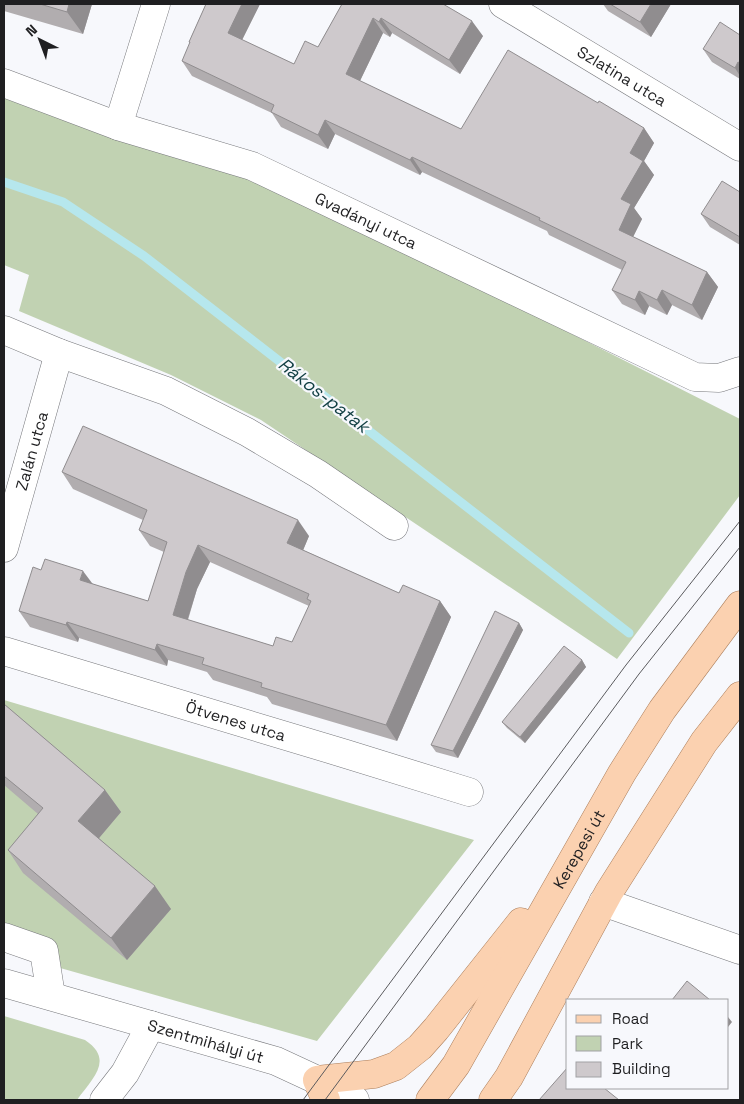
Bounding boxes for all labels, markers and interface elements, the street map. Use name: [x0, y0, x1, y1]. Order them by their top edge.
north arrow: [15, 15, 65, 65]
text: N: [22, 21, 41, 40]
street label: Szlatina utca: [573, 41, 671, 111]
street label: Gvadányi utca: [312, 187, 421, 254]
water label: Rákos-patak: [274, 352, 376, 439]
street label: Zalán utca: [10, 409, 53, 493]
street label: Ötvenes utca: [183, 696, 288, 746]
street label: Kerepesi út: [548, 806, 610, 892]
legend: [566, 999, 729, 1089]
text: Road: [612, 1009, 649, 1028]
street label: Szentmihályi út: [145, 1014, 266, 1068]
text: Park: [612, 1034, 643, 1053]
text: Building: [612, 1059, 671, 1078]

